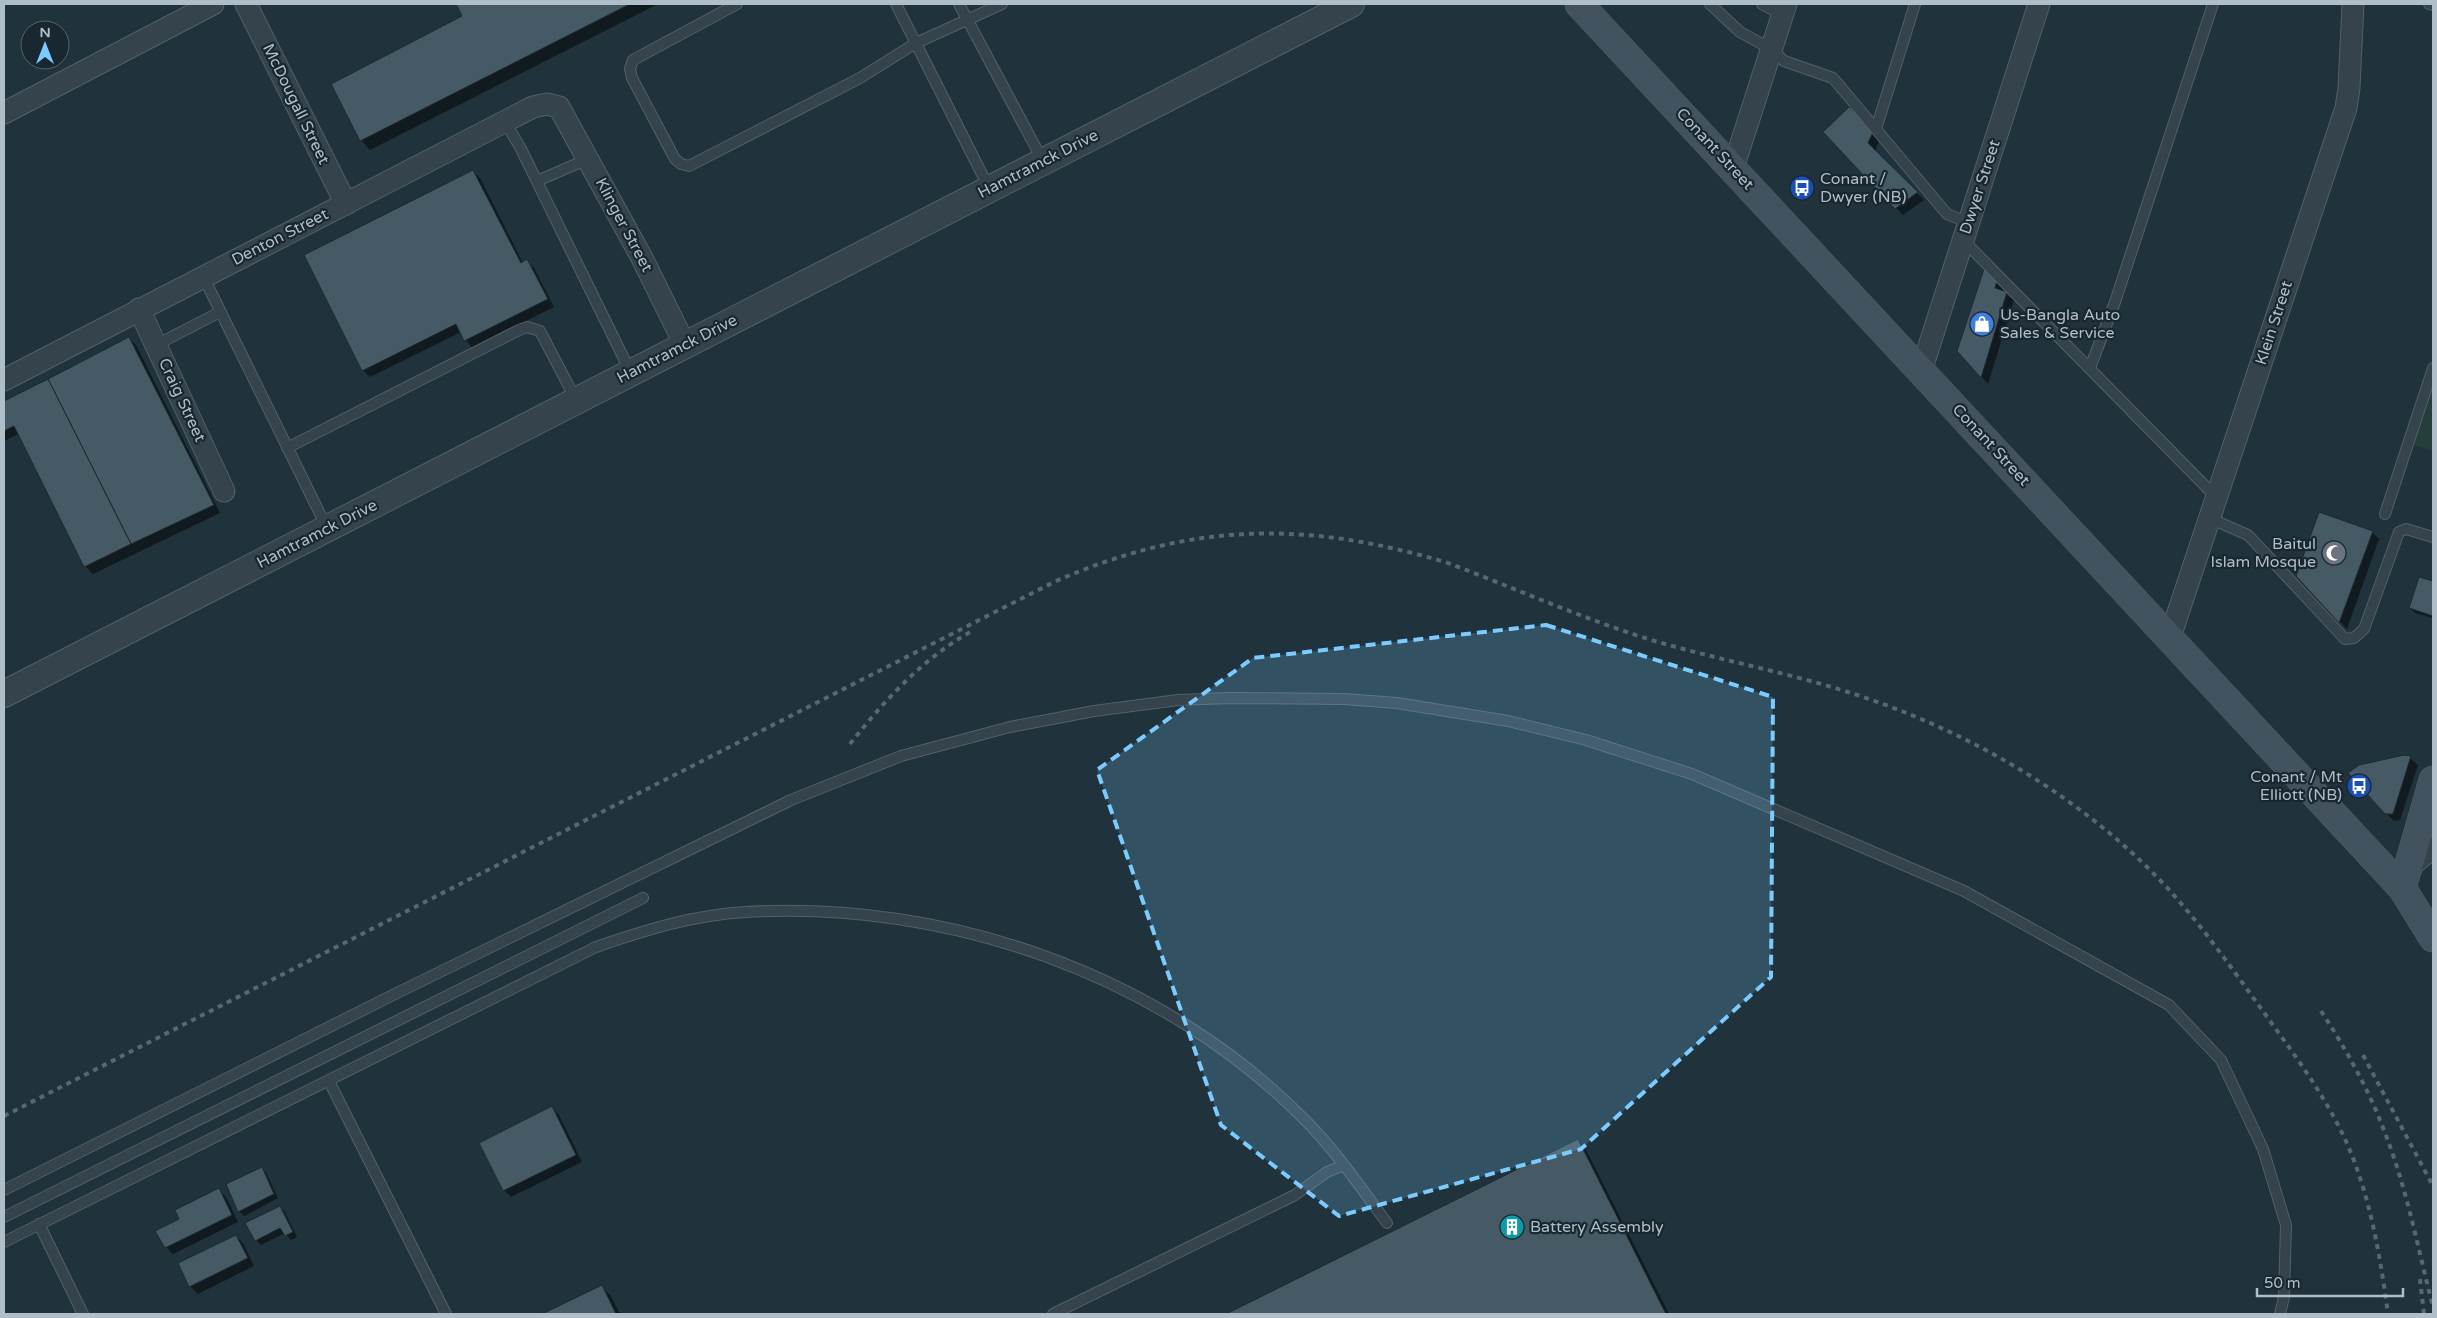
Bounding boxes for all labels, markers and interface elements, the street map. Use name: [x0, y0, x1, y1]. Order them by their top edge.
north arrow: [20, 20, 70, 70]
text: N: [39, 24, 51, 41]
street label: McDougall Street: [258, 40, 334, 168]
street label: Conant Street: [1672, 104, 1758, 194]
street label: Hamtramck Drive: [975, 125, 1101, 203]
street label: Dwyer Street: [1955, 137, 2005, 237]
place label: Conant / Dwyer (NB): [1820, 169, 1906, 207]
street label: Klinger Street: [591, 175, 657, 275]
bus stop icon: Conant / Dwyer (NB): [1789, 175, 1815, 201]
street label: Denton Street: [228, 204, 332, 270]
street label: Klein Street: [2251, 278, 2297, 368]
place label: Us-Bangla Auto Sales & Service: [2000, 305, 2120, 343]
street label: Hamtramck Drive: [614, 310, 740, 388]
shop icon: Us-Bangla Auto Sales & Service: [1969, 311, 1995, 337]
street label: Craig Street: [154, 355, 210, 445]
street label: Conant Street: [1948, 400, 2034, 490]
street label: Hamtramck Drive: [254, 495, 380, 573]
place label: Baitul Islam Mosque: [2211, 534, 2316, 572]
mosque icon: Baitul Islam Mosque: [2321, 540, 2347, 566]
place label: Conant / Mt Elliott (NB): [2250, 767, 2342, 805]
bus stop icon: Conant / Mt Elliott (NB): [2346, 773, 2372, 799]
building icon: Battery Assembly: [1499, 1214, 1525, 1240]
place label: Battery Assembly: [1530, 1217, 1664, 1237]
scale bar: [2257, 1266, 2403, 1298]
text: 50 m: [2264, 1274, 2301, 1292]

